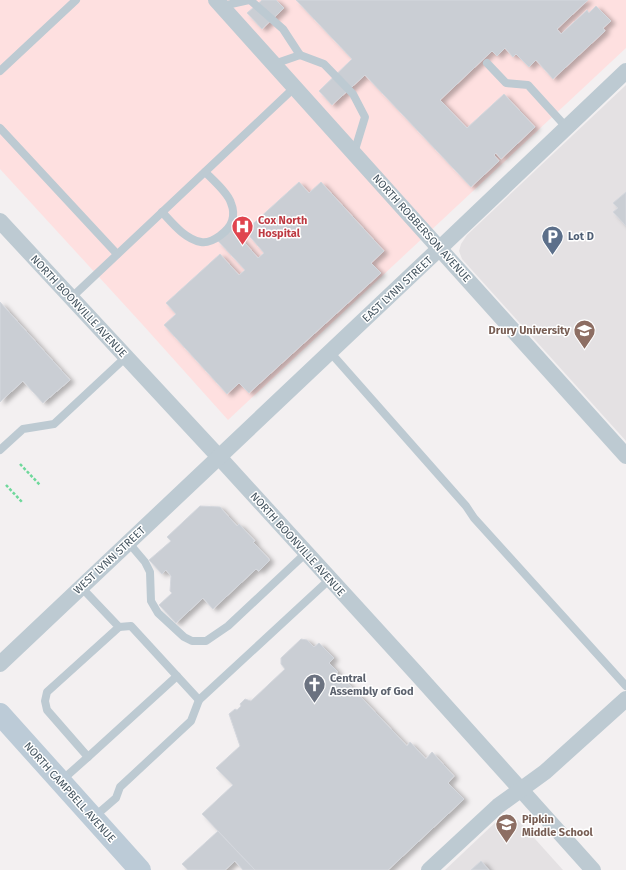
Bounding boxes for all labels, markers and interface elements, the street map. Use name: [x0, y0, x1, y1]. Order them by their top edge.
street label: NORTH ROBBERSON AVENUE: [370, 172, 474, 285]
hospital icon: Cox North Hospital: [229, 213, 255, 246]
place label: Cox North Hospital: [258, 214, 307, 240]
parking icon: Lot D: [539, 223, 565, 256]
place label: Lot D: [568, 230, 594, 243]
street label: NORTH BOONVILLE AVENUE: [28, 253, 130, 360]
street label: EAST LYNN STREET: [360, 254, 435, 325]
school or university icon: Drury University: [572, 317, 598, 350]
place label: Drury University: [489, 324, 570, 337]
street label: NORTH BOONVILLE AVENUE: [248, 490, 348, 599]
street label: WEST LYNN STREET: [71, 524, 148, 597]
church icon: Central Assembly of God: [301, 671, 327, 704]
place label: Central Assembly of God: [329, 672, 414, 698]
street label: NORTH CAMPBELL AVENUE: [21, 740, 118, 845]
school or university icon: Pipkin Middle School: [493, 812, 519, 845]
place label: Pipkin Middle School: [522, 813, 594, 839]

